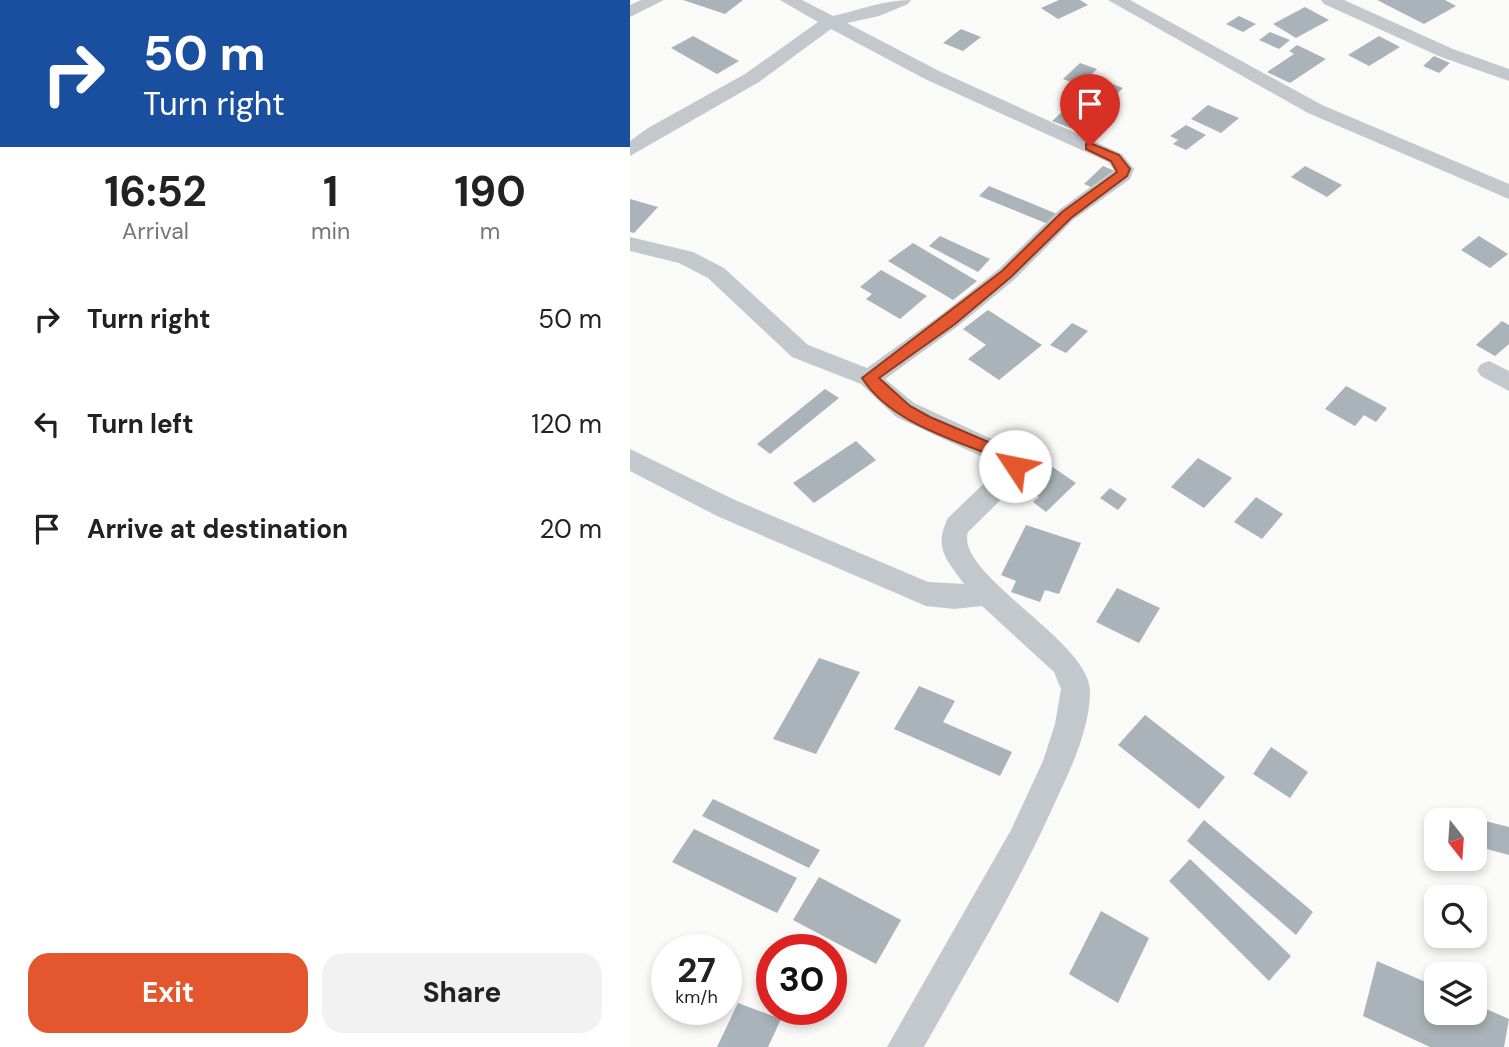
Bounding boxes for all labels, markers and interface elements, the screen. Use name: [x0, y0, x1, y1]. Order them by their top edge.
text: 50 m: [143, 21, 266, 85]
icon: right: [28, 28, 119, 119]
pin: [1060, 74, 1120, 146]
text: Turn right: [143, 83, 285, 125]
icon: arrive: [1071, 85, 1109, 123]
text: 16:52: [104, 164, 207, 219]
text: 1: [323, 164, 338, 219]
text: 190: [454, 164, 526, 219]
text: Arrival: [122, 216, 189, 246]
text: min: [311, 216, 350, 246]
text: m: [480, 216, 500, 246]
icon: right: [28, 300, 66, 338]
text: Turn right: [87, 302, 211, 336]
text: 50 m: [538, 302, 602, 336]
icon: left: [28, 405, 66, 443]
text: Turn left: [87, 407, 194, 441]
text: 120 m: [531, 407, 602, 441]
position arrow: [978, 429, 1052, 503]
icon: arrive: [28, 510, 66, 548]
text: Arrive at destination: [87, 512, 348, 546]
text: 20 m: [539, 512, 602, 546]
north arrow: [1424, 808, 1488, 872]
map controls: [1424, 808, 1487, 1025]
button: search: [1424, 885, 1487, 948]
speed limit sign: 30: [756, 934, 847, 1025]
text: 27: [677, 947, 716, 993]
button: Exit: [28, 953, 308, 1033]
button: Share: [322, 953, 602, 1033]
button: layers: [1424, 962, 1487, 1025]
text: km/h: [675, 985, 718, 1009]

